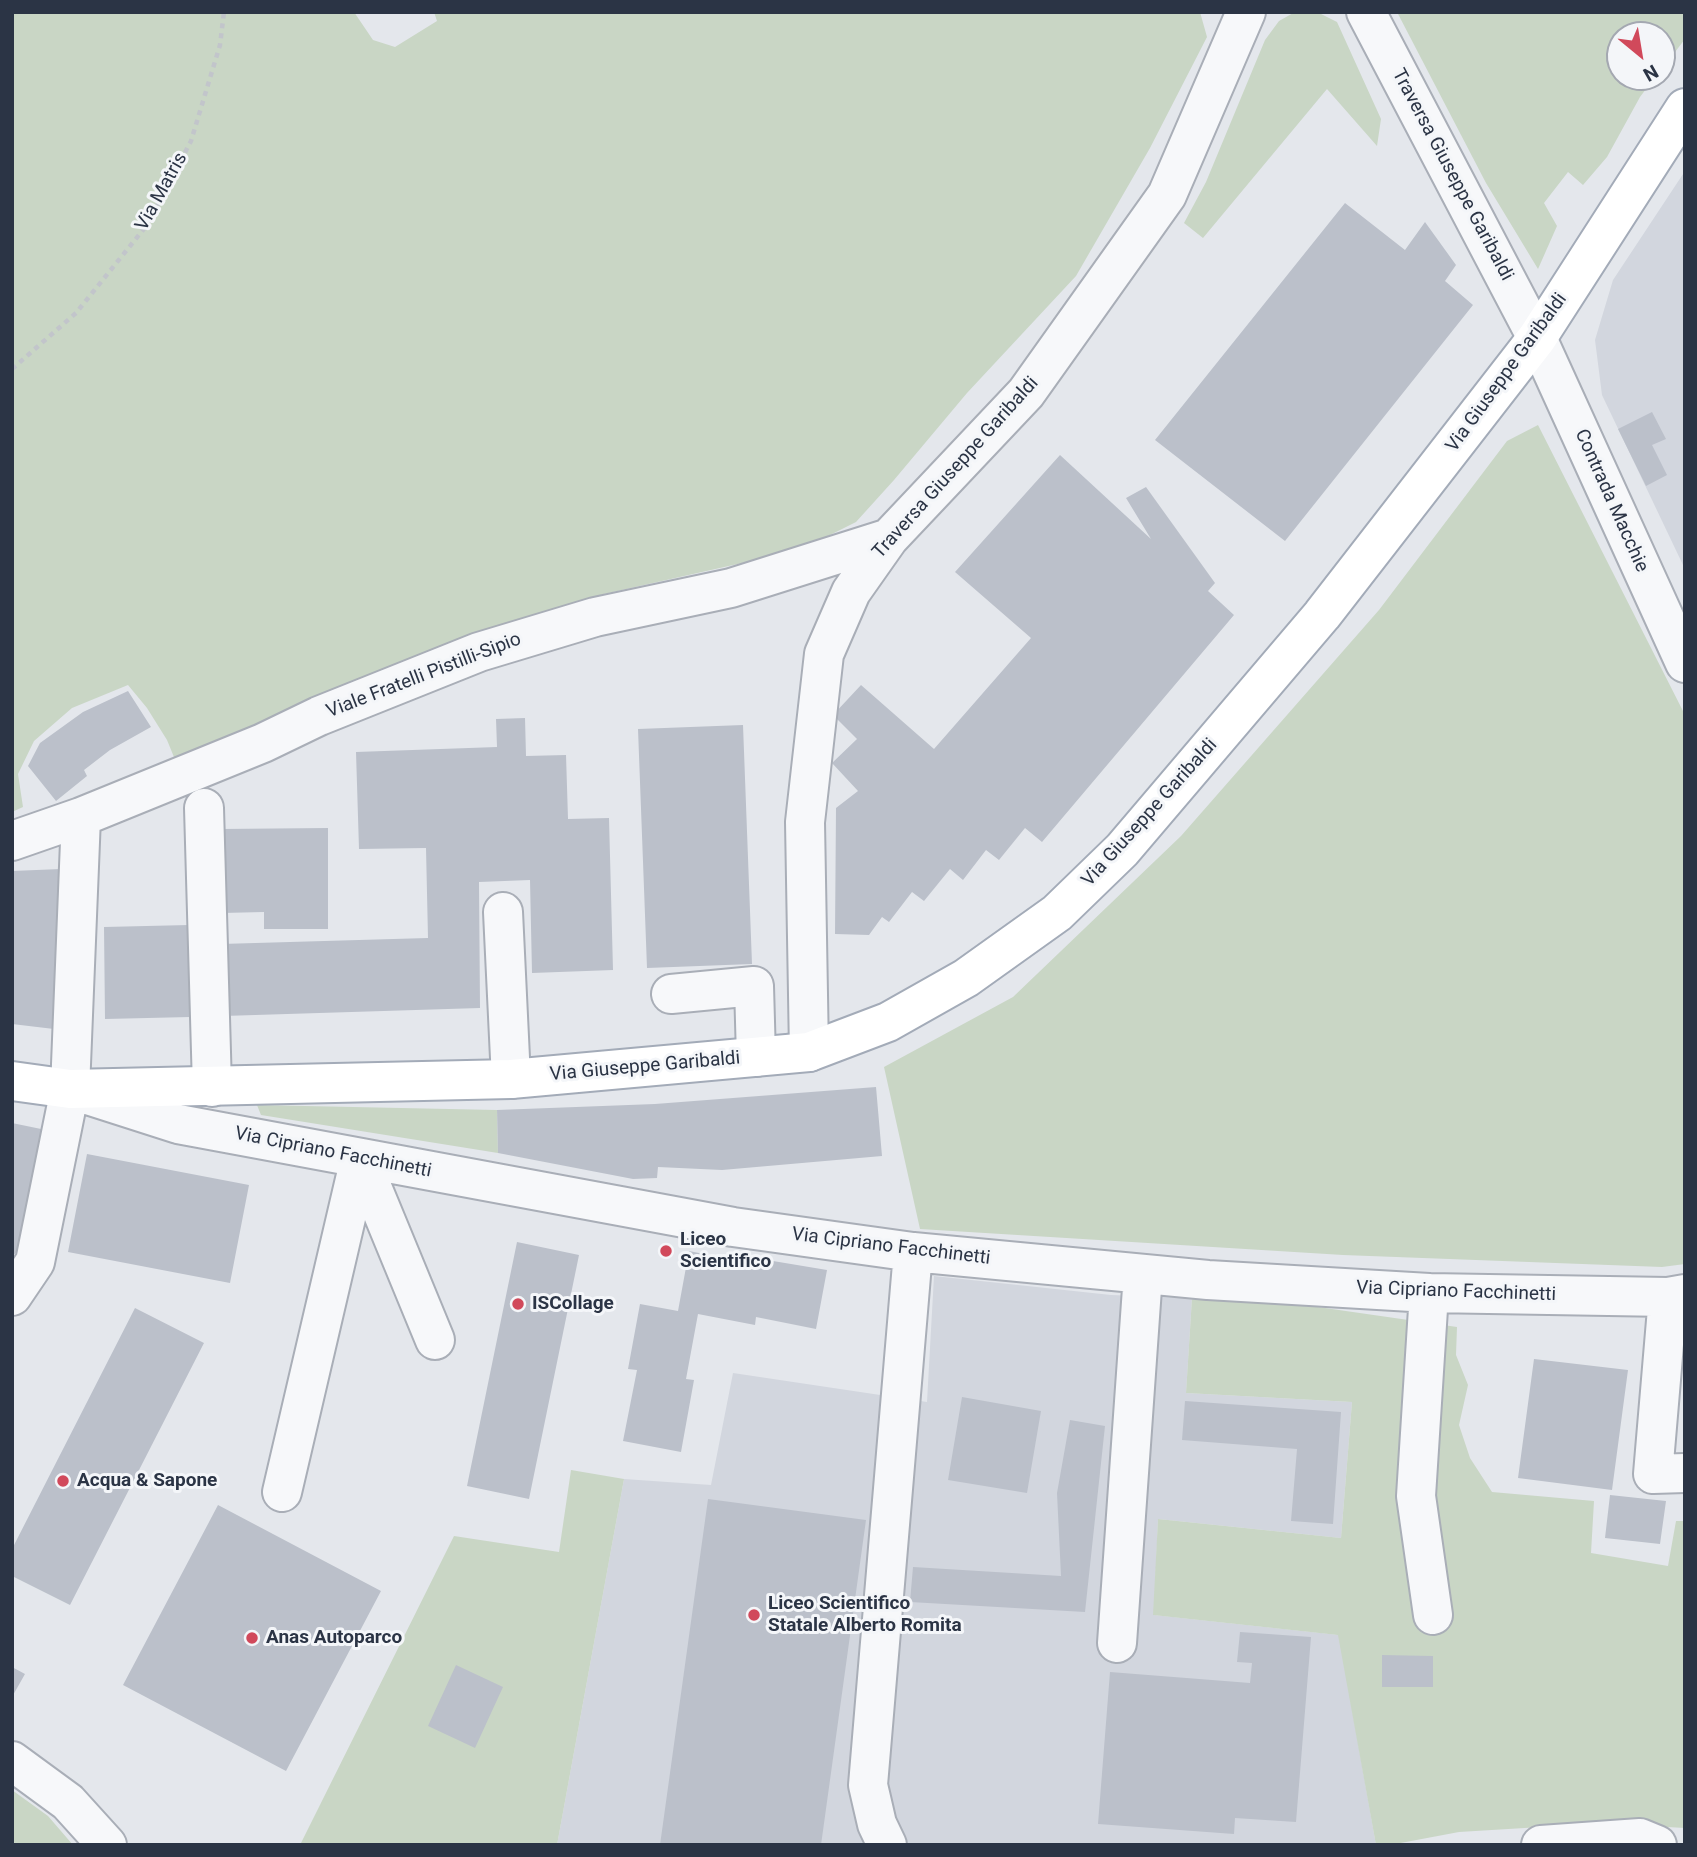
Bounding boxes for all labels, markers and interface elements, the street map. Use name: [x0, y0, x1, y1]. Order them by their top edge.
north arrow: [1606, 21, 1676, 91]
text: N: [1639, 60, 1662, 86]
street label: Traversa Giuseppe Garibaldi: [1386, 65, 1518, 285]
street label: Via Matris: [131, 149, 193, 235]
street label: Via Giuseppe Garibaldi: [1442, 289, 1572, 457]
street label: Traversa Giuseppe Garibaldi: [868, 372, 1044, 564]
street label: Contrada Macchie: [1569, 426, 1653, 576]
street label: Viale Fratelli Pistilli-Sipio: [324, 628, 524, 724]
street label: Via Giuseppe Garibaldi: [1078, 734, 1222, 892]
street label: Via Giuseppe Garibaldi: [549, 1047, 741, 1087]
street label: Via Cipriano Facchinetti: [233, 1123, 433, 1183]
street label: Via Cipriano Facchinetti: [790, 1223, 992, 1271]
place label: Liceo Scientifico: [680, 1229, 771, 1273]
marker: Liceo Scientifico: [658, 1243, 674, 1259]
street label: Via Cipriano Facchinetti: [1356, 1277, 1556, 1307]
place label: ISCollage: [532, 1293, 614, 1315]
marker: ISCollage: [510, 1296, 526, 1312]
place label: Acqua & Sapone: [77, 1470, 217, 1492]
marker: Acqua & Sapone: [55, 1473, 71, 1489]
place label: Liceo Scientifico Statale Alberto Romita: [768, 1593, 962, 1637]
marker: Liceo Scientifico Statale Alberto Romita: [746, 1607, 762, 1623]
place label: Anas Autoparco: [266, 1627, 402, 1649]
marker: Anas Autoparco: [244, 1630, 260, 1646]

